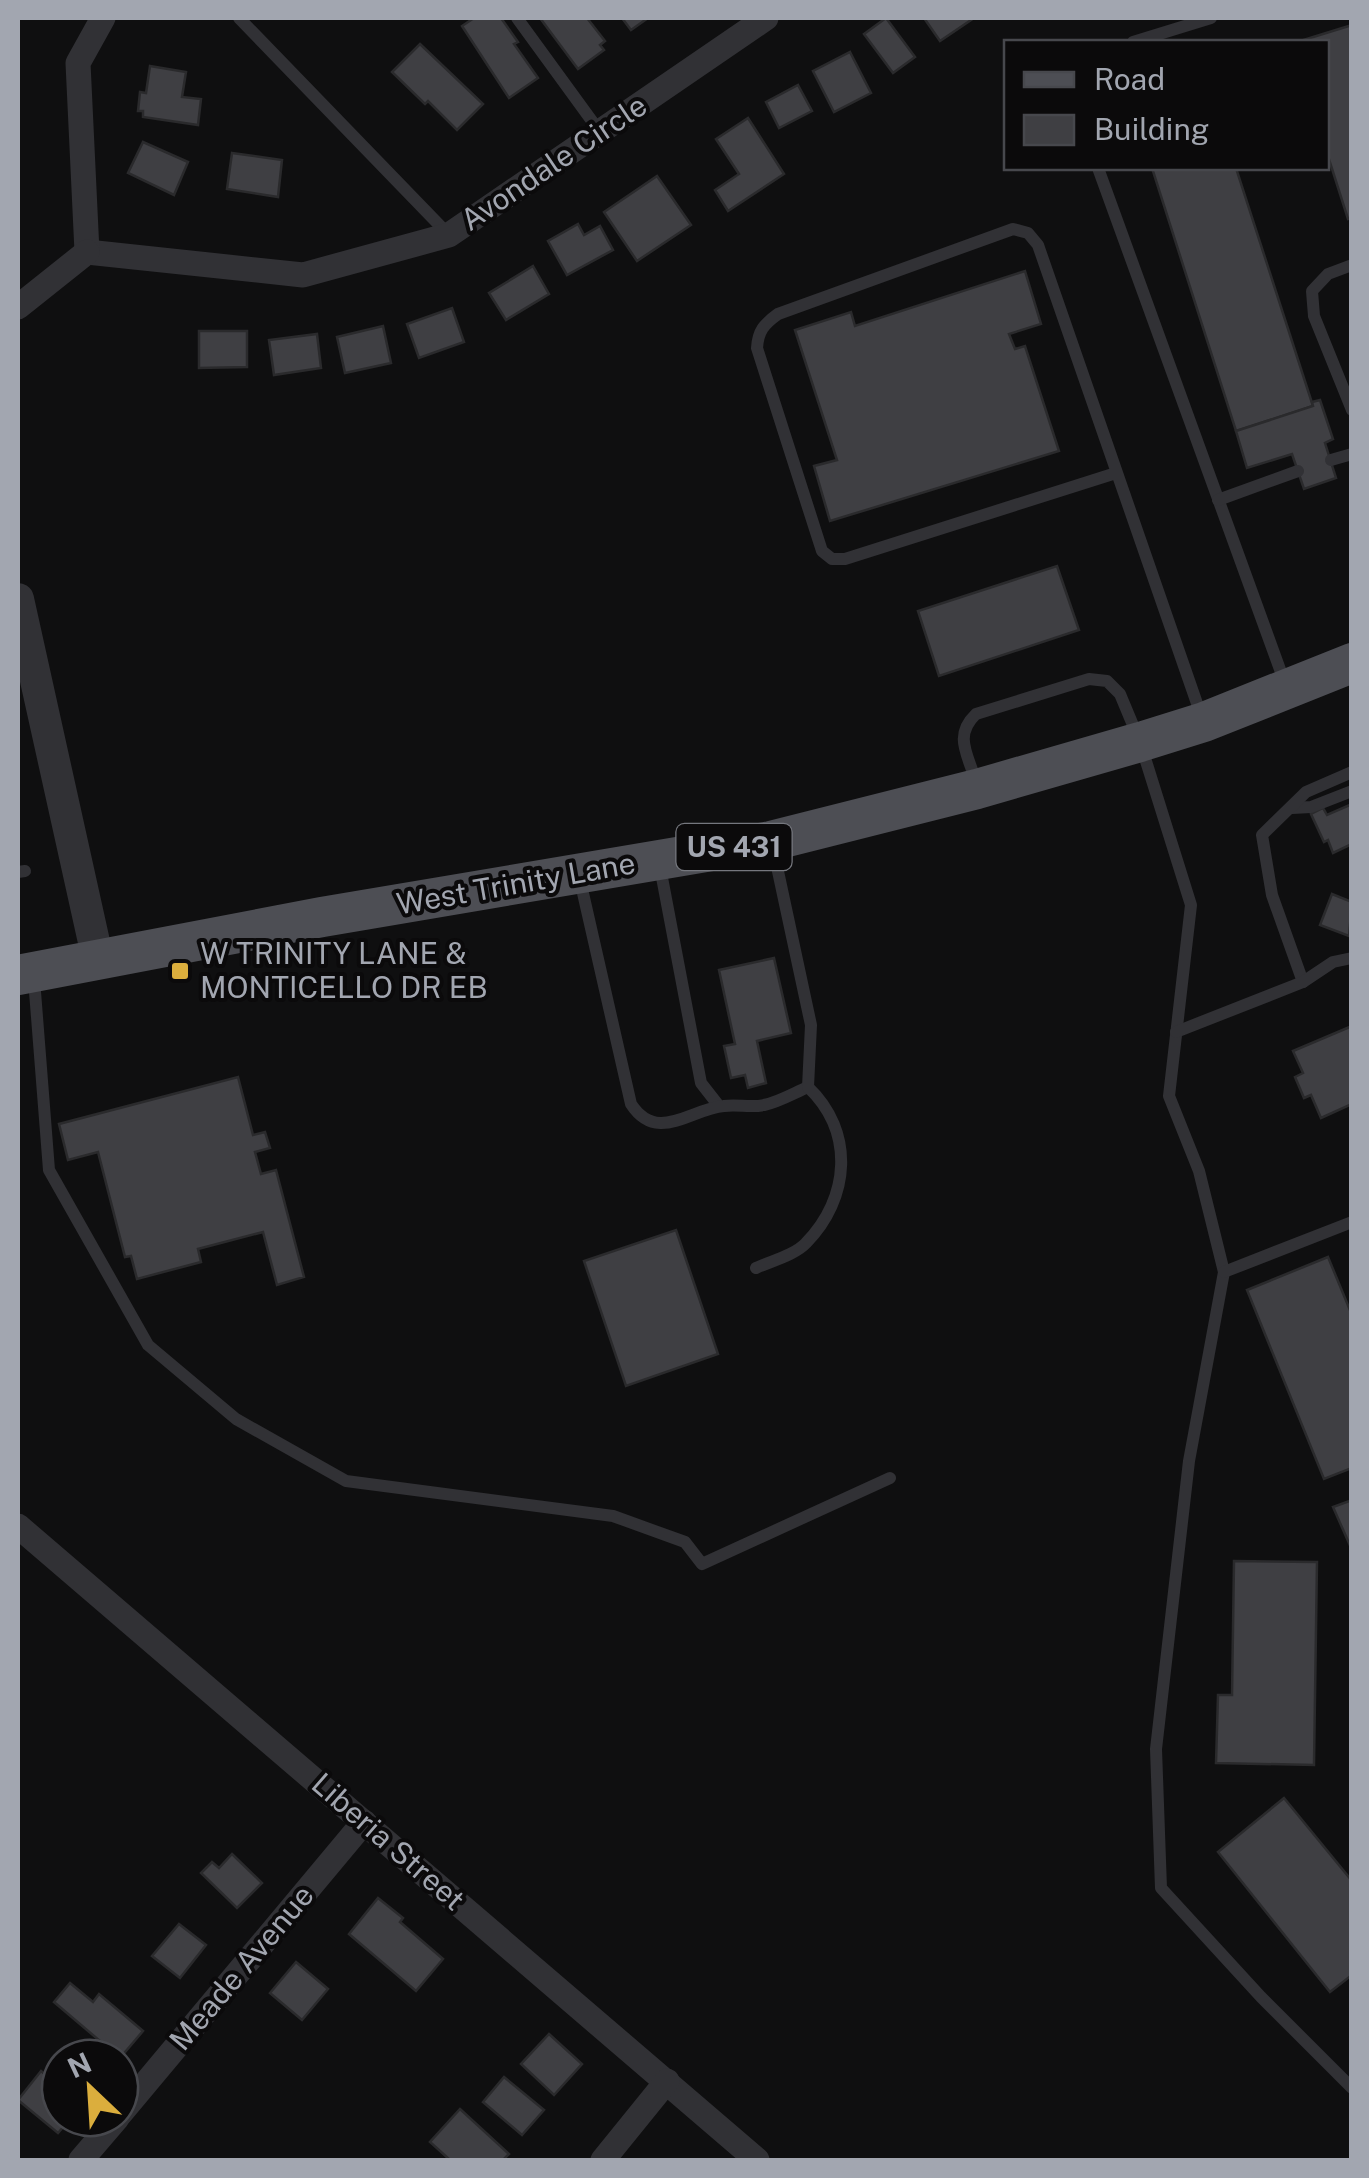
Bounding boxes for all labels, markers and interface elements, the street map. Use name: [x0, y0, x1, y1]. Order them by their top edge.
legend: [1004, 40, 1329, 170]
text: Road: [1094, 61, 1165, 97]
street label: Avondale Circle: [454, 87, 653, 238]
text: Building: [1094, 111, 1209, 147]
road number: US 431: [676, 824, 792, 870]
street label: West Trinity Lane: [394, 844, 638, 922]
place label: W TRINITY LANE & MONTICELLO DR EB: [200, 935, 488, 1005]
marker: W TRINITY LANE & MONTICELLO DR EB: [169, 960, 191, 982]
street label: Liberia Street: [305, 1765, 472, 1917]
street label: Meade Avenue: [162, 1877, 321, 2057]
north arrow: [40, 2038, 140, 2138]
text: N: [62, 2045, 96, 2084]

